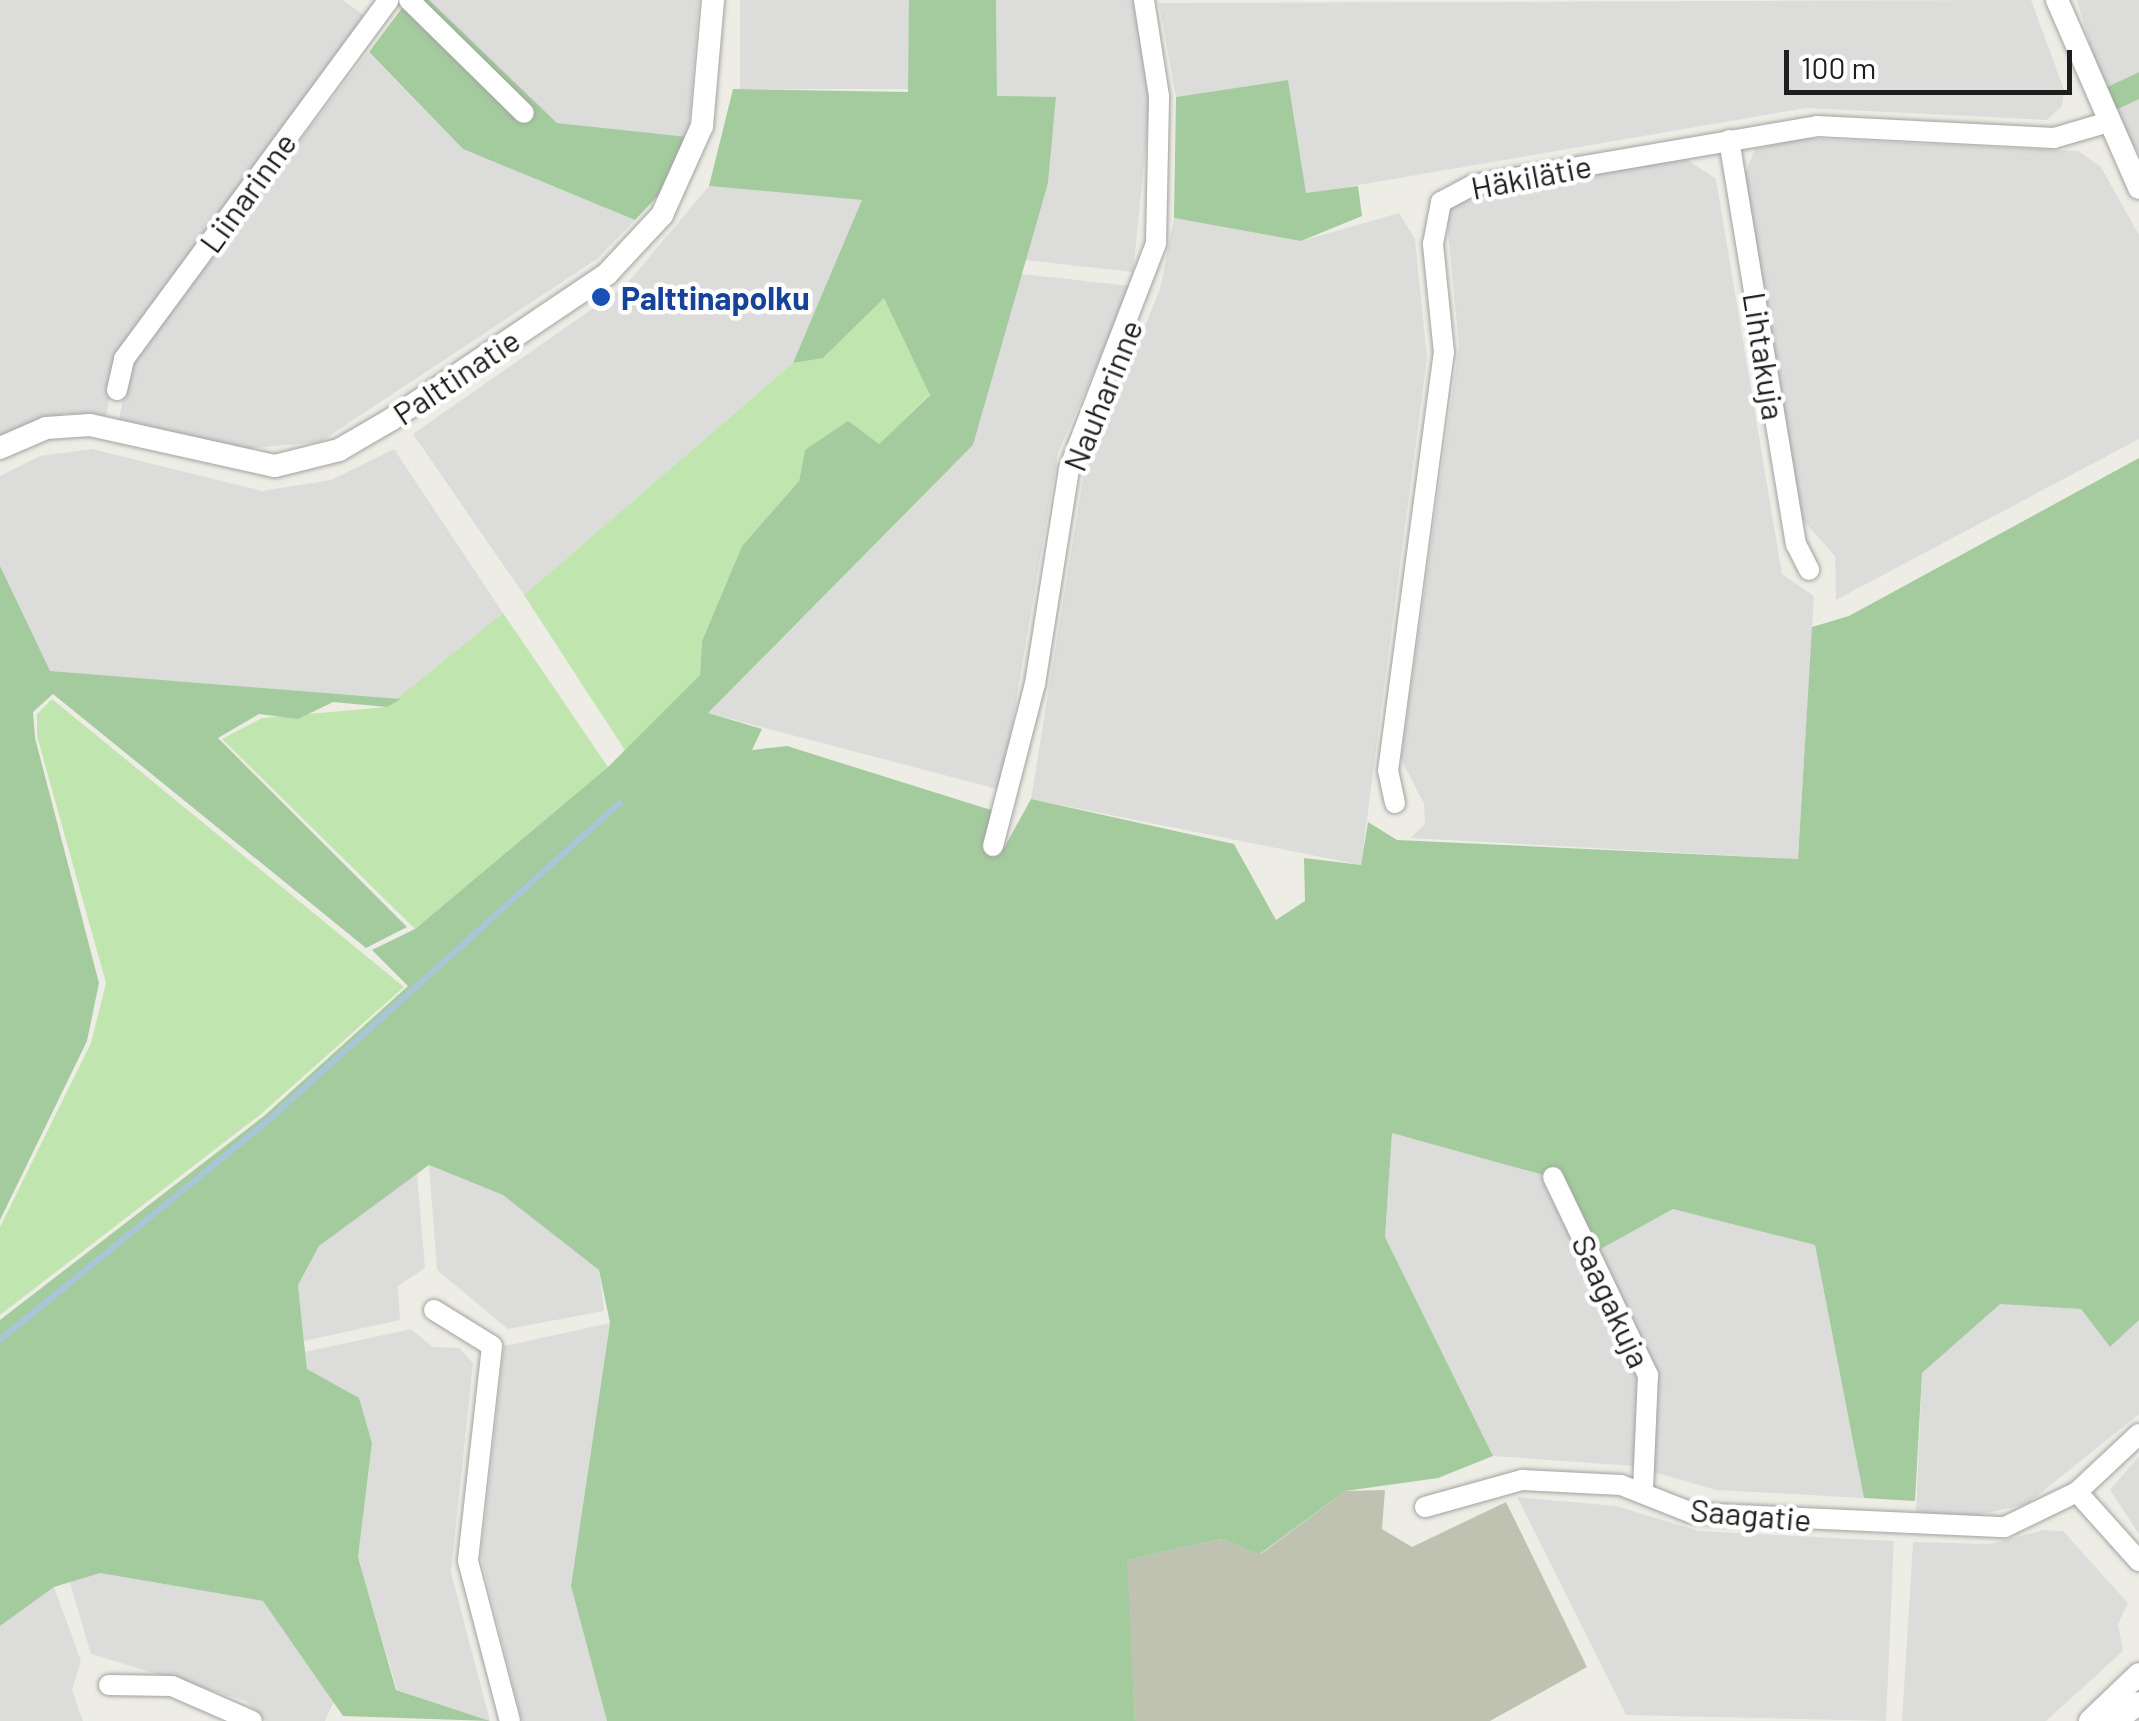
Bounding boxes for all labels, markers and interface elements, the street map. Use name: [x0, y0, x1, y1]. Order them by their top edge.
scale bar: [1789, 30, 2076, 92]
text: 100 m: [1801, 49, 1876, 85]
street label: Liinarinne: [191, 124, 303, 260]
street label: Häkilätie: [1467, 146, 1595, 206]
place label: Palttinapolku: [621, 278, 810, 316]
marker: Palttinapolku: [590, 286, 612, 308]
street label: Lihtakuja: [1736, 289, 1794, 423]
street label: Nauharinne: [1054, 314, 1150, 476]
street label: Palttinatie: [385, 320, 527, 432]
street label: Saagakuja: [1565, 1228, 1659, 1374]
street label: Saagatie: [1689, 1490, 1813, 1538]

